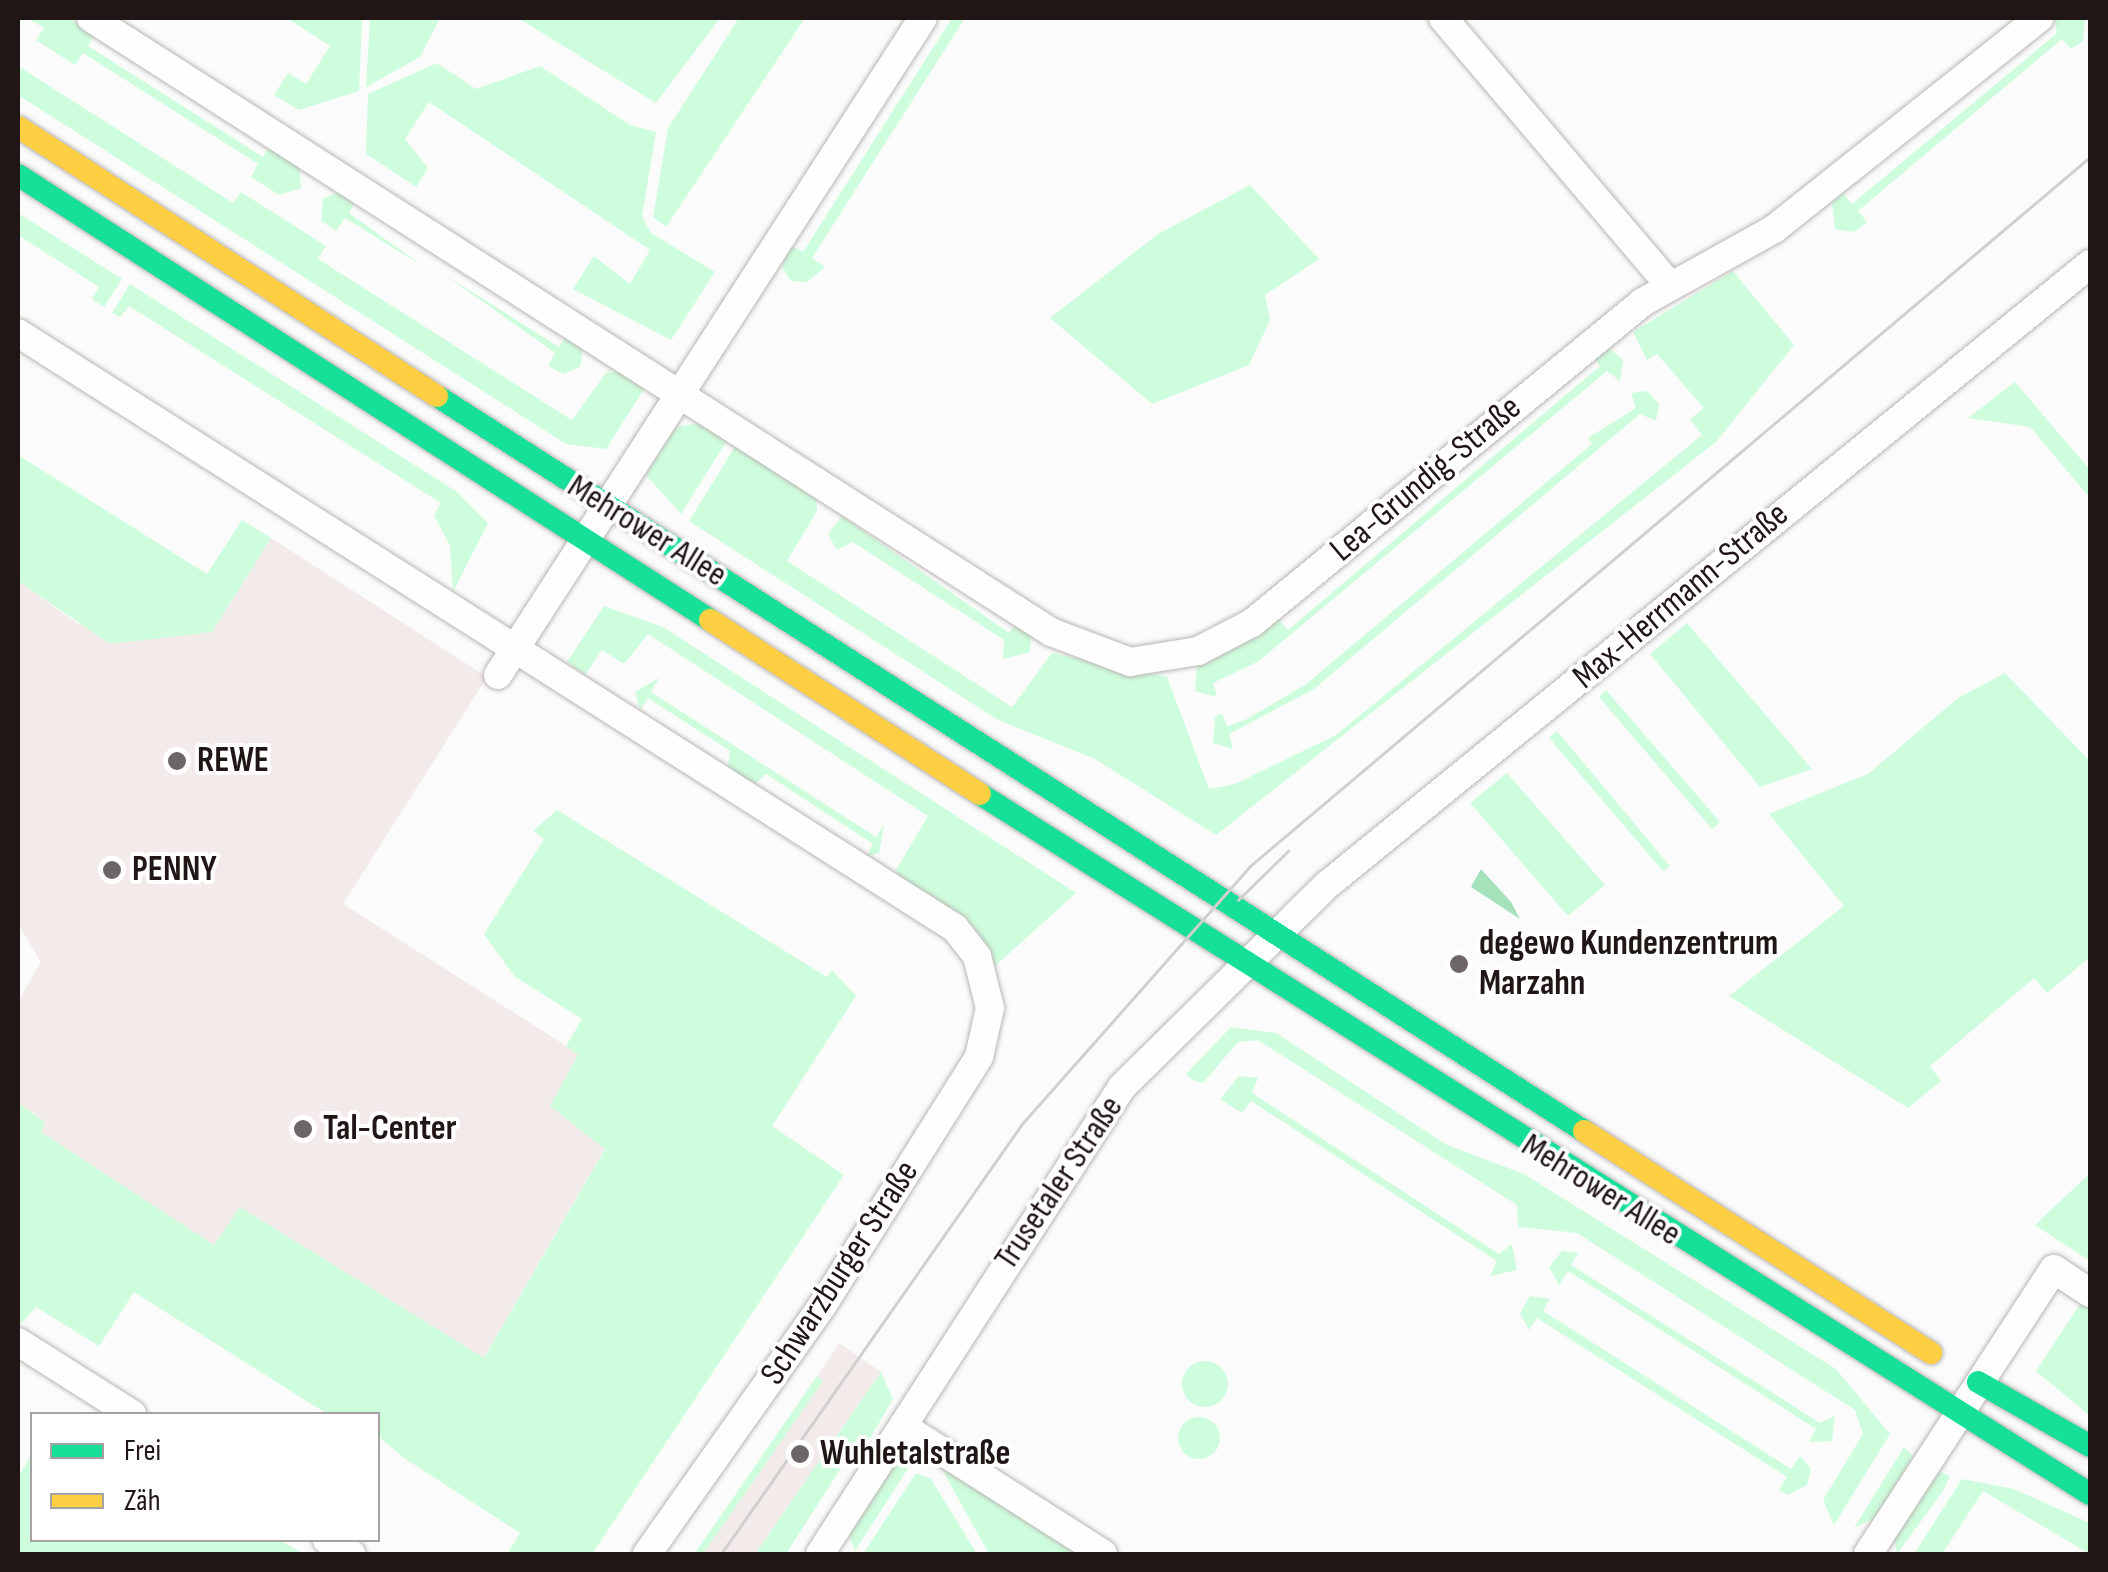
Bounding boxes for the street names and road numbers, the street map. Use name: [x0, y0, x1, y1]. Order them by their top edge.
street label: Lea-Grundig-Straße: [1322, 387, 1530, 571]
street label: Mehrower Allee: [560, 466, 734, 596]
street label: Max-Herrmann-Straße: [1565, 494, 1797, 698]
street label: Trusetaler Straße: [986, 1088, 1132, 1278]
street label: Mehrower Allee: [1514, 1125, 1688, 1255]
street label: Schwarzburger Straße: [752, 1153, 928, 1393]

